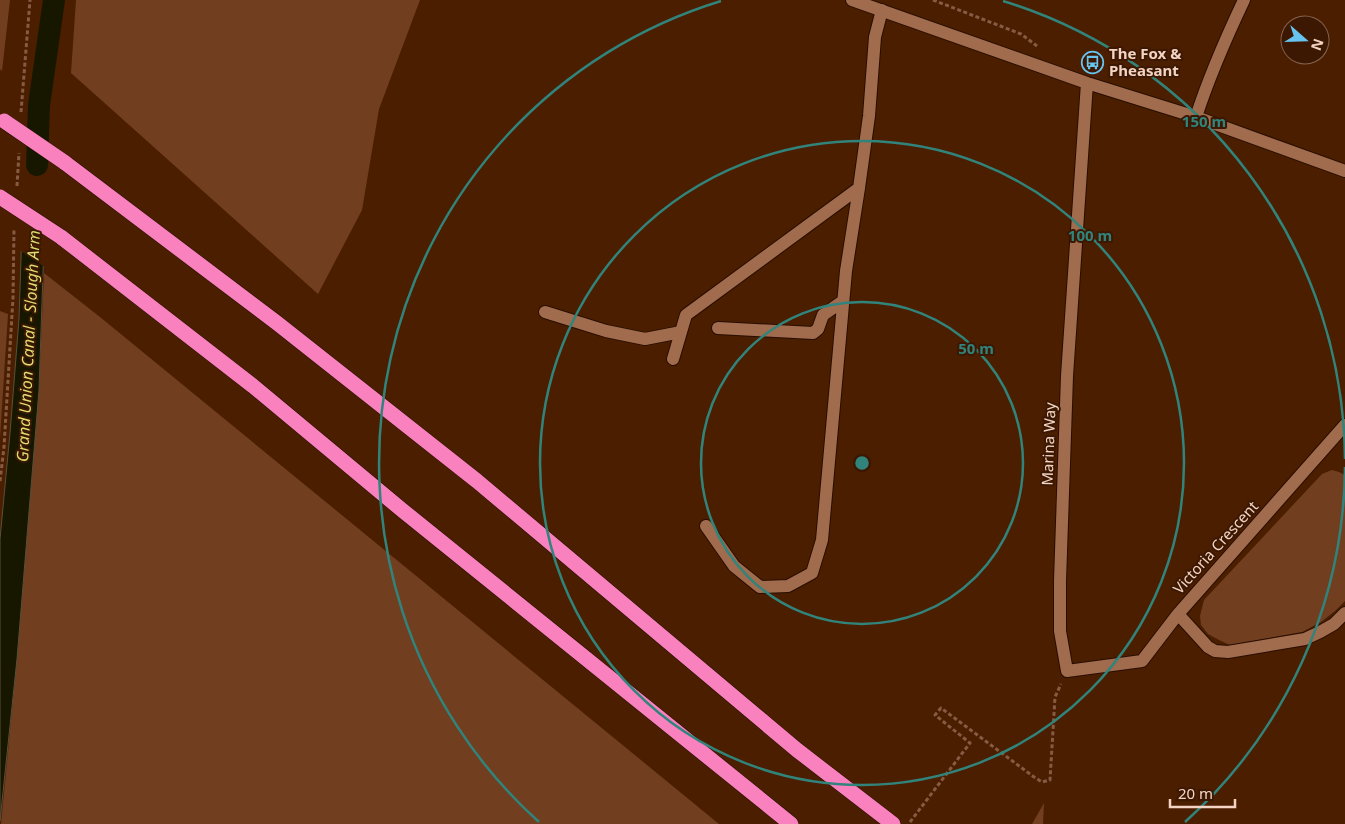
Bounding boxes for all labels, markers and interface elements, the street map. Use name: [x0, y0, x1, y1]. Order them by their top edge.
north arrow: [1280, 15, 1330, 65]
text: N: [1307, 36, 1329, 53]
place label: The Fox & Pheasant: [1109, 43, 1182, 80]
bus stop icon: The Fox & Pheasant: [1081, 50, 1105, 74]
text: 150 m: [1182, 111, 1226, 131]
text: 100 m: [1068, 225, 1112, 245]
water label: Grand Union Canal - Slough Arm: [11, 230, 45, 462]
text: 50 m: [958, 338, 994, 358]
street label: Marina Way: [1037, 402, 1059, 486]
centre of rings: [853, 454, 871, 472]
street label: Victoria Crescent: [1168, 496, 1262, 598]
scale bar: [1170, 776, 1235, 808]
text: 20 m: [1178, 783, 1213, 803]

